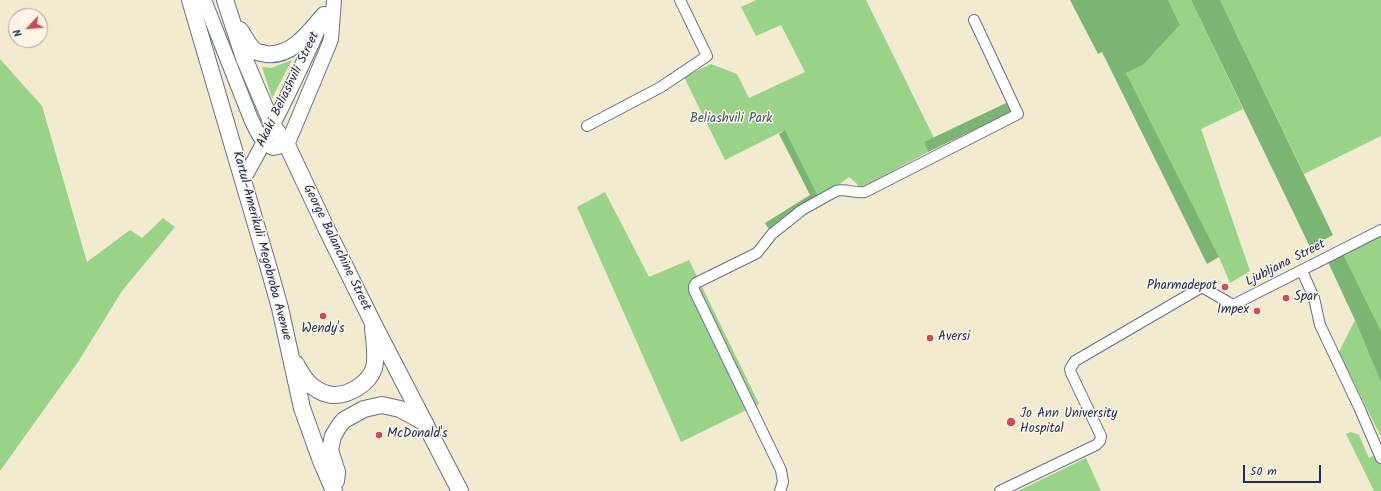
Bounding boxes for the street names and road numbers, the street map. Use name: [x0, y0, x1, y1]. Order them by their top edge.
street label: Akaki Beliashvili Street: [254, 30, 324, 150]
street label: Kartul-Amerikuli Megobroba Avenue: [228, 150, 294, 342]
street label: George Balanchine Street: [299, 182, 373, 314]
street label: Ljubljana Street: [1244, 237, 1328, 291]

